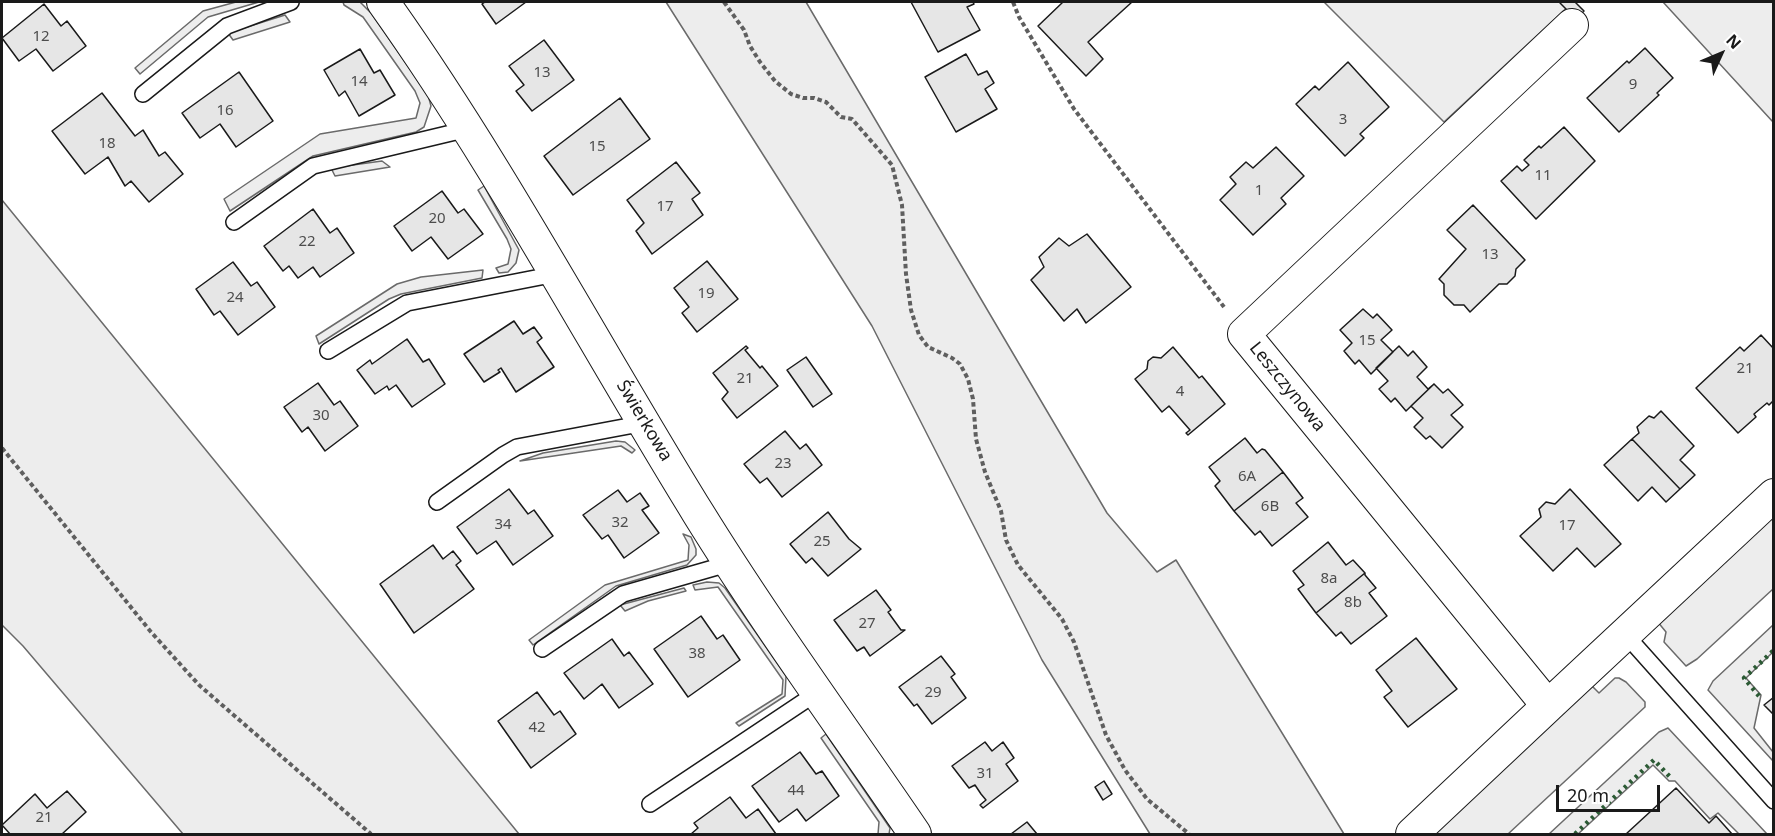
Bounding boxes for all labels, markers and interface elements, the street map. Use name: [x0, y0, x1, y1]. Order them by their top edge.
north arrow: [1691, 24, 1751, 84]
house number: 12: [32, 28, 50, 46]
text: N: [1722, 29, 1746, 54]
house number: 13: [533, 64, 551, 82]
house number: 14: [350, 73, 368, 91]
house number: 9: [1629, 76, 1637, 94]
house number: 16: [216, 102, 234, 120]
house number: 3: [1339, 111, 1347, 129]
house number: 18: [98, 135, 116, 153]
house number: 15: [588, 138, 606, 156]
house number: 11: [1534, 167, 1552, 185]
house number: 1: [1255, 182, 1263, 200]
house number: 17: [656, 198, 674, 216]
house number: 20: [428, 210, 446, 228]
house number: 22: [298, 233, 316, 251]
house number: 13: [1481, 246, 1499, 264]
house number: 19: [697, 285, 715, 303]
house number: 24: [226, 289, 244, 307]
house number: 15: [1358, 332, 1376, 350]
street label: Leszczynowa: [1244, 338, 1330, 436]
house number: 21: [1736, 360, 1754, 378]
house number: 21: [736, 370, 754, 388]
street label: Świerkowa: [611, 377, 677, 465]
house number: 4: [1176, 383, 1184, 401]
house number: 30: [312, 407, 330, 425]
house number: 23: [774, 455, 792, 473]
house number: 6A: [1238, 468, 1256, 486]
house number: 6B: [1261, 498, 1279, 516]
house number: 32: [611, 514, 629, 532]
house number: 34: [494, 516, 512, 534]
house number: 17: [1558, 517, 1576, 535]
house number: 25: [813, 533, 831, 551]
house number: 8a: [1321, 570, 1337, 588]
house number: 8b: [1344, 594, 1362, 612]
house number: 27: [858, 615, 876, 633]
house number: 38: [688, 645, 706, 663]
house number: 29: [924, 684, 942, 702]
house number: 42: [528, 719, 546, 737]
house number: 31: [976, 765, 994, 783]
scale bar: [1559, 773, 1662, 811]
house number: 44: [787, 782, 805, 800]
text: 20 m: [1567, 783, 1609, 807]
house number: 21: [35, 809, 53, 827]

